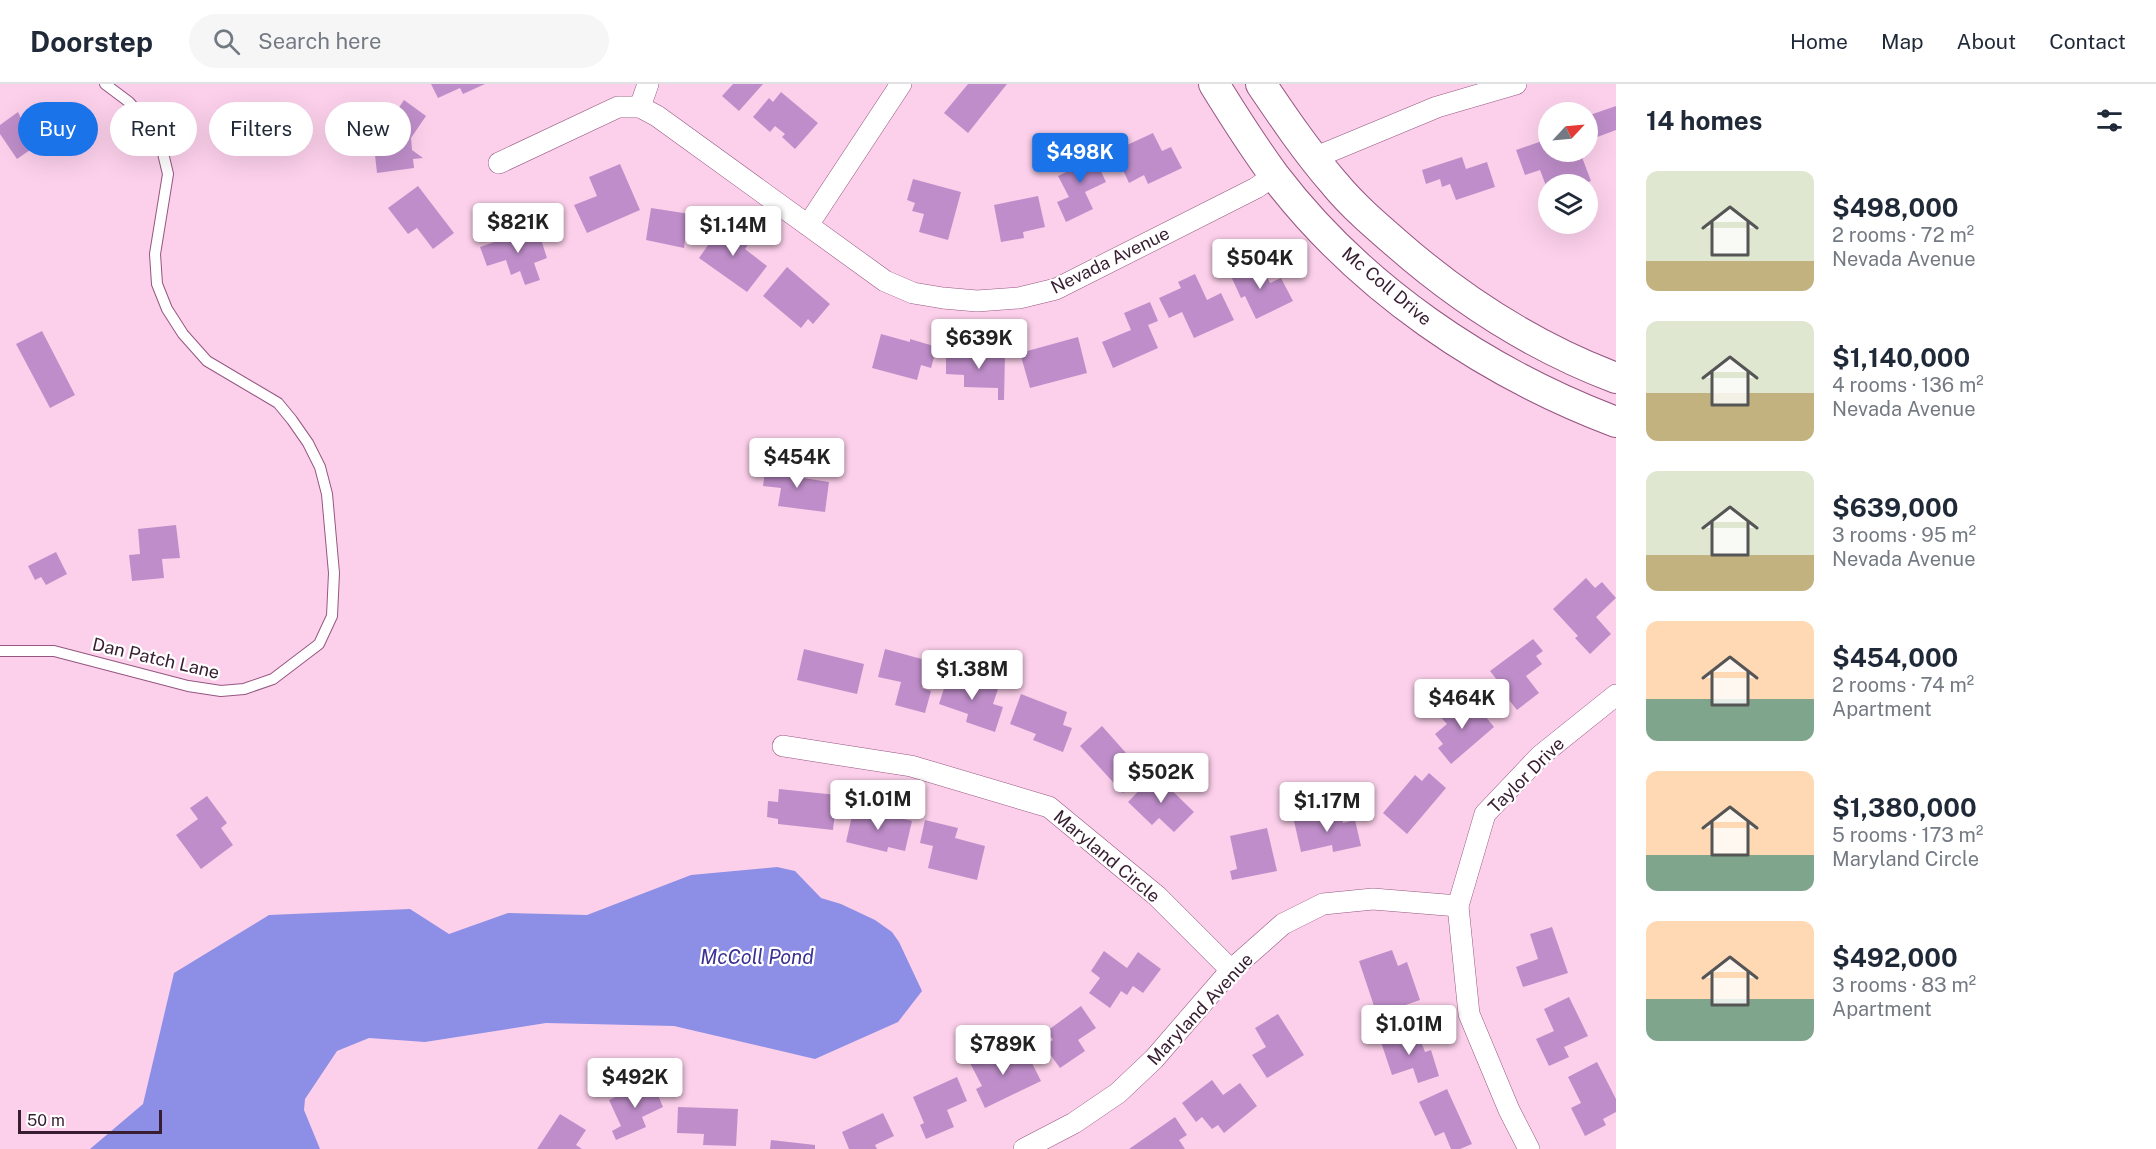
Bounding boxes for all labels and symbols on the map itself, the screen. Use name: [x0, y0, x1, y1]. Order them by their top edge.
north arrow: [1538, 102, 1598, 162]
pin: $498K: [1038, 133, 1122, 184]
pin: $821K: [476, 203, 560, 254]
pin: $1.14M: [684, 206, 782, 257]
street label: Nevada Avenue: [1047, 222, 1173, 298]
pin: $504K: [1218, 239, 1302, 290]
street label: Mc Coll Drive: [1338, 242, 1436, 330]
pin: $639K: [937, 319, 1021, 370]
pin: $454K: [755, 438, 839, 489]
street label: Dan Patch Lane: [90, 633, 222, 683]
pin: $1.38M: [923, 650, 1021, 701]
pin: $464K: [1420, 679, 1504, 730]
street label: Taylor Drive: [1484, 733, 1568, 817]
pin: $502K: [1119, 753, 1203, 804]
pin: $1.01M: [829, 780, 927, 831]
pin: $1.17M: [1278, 782, 1376, 833]
street label: Maryland Circle: [1050, 805, 1164, 907]
water label: McColl Pond: [700, 945, 814, 969]
street label: Maryland Avenue: [1143, 949, 1257, 1069]
pin: $1.01M: [1360, 1005, 1458, 1056]
pin: $789K: [961, 1025, 1045, 1076]
pin: $492K: [593, 1058, 677, 1109]
scale bar: [18, 1107, 162, 1134]

